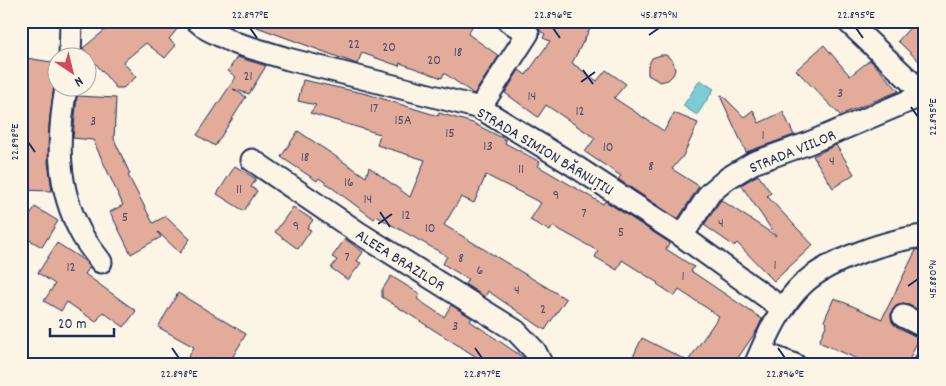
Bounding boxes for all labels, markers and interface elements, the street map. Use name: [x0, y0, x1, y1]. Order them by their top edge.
text: 22.897°E: [232, 7, 269, 24]
text: 22.896°E: [534, 7, 573, 24]
text: 45.879°N: [640, 7, 678, 24]
text: 22.895°E: [837, 7, 875, 24]
house number: 22: [348, 35, 360, 55]
house number: 20: [382, 38, 396, 58]
house number: 18: [454, 43, 463, 63]
north arrow: [48, 48, 98, 98]
house number: 20: [427, 51, 441, 71]
house number: 21: [243, 67, 253, 87]
text: N: [70, 71, 87, 91]
house number: 3: [837, 84, 843, 104]
house number: 14: [528, 87, 536, 107]
text: 22.895°E: [925, 98, 942, 136]
house number: 17: [370, 99, 378, 119]
street label: STRADA SIMION BĂRNUȚIU: [472, 102, 618, 202]
house number: 12: [575, 102, 585, 122]
house number: 15A: [394, 111, 412, 131]
house number: 3: [90, 112, 96, 132]
text: 22.898°E: [7, 123, 24, 160]
house number: 15: [445, 124, 455, 144]
street label: STRADA VIILOR: [746, 124, 840, 180]
house number: 1: [761, 126, 765, 146]
house number: 13: [483, 137, 493, 157]
house number: 10: [603, 138, 613, 158]
house number: 18: [301, 148, 310, 168]
house number: 4: [829, 152, 835, 172]
house number: 8: [648, 157, 654, 177]
house number: 11: [518, 160, 524, 180]
house number: 16: [344, 173, 354, 193]
house number: 11: [236, 180, 242, 200]
house number: 9: [553, 186, 559, 206]
house number: 14: [364, 190, 372, 210]
house number: 7: [581, 204, 587, 224]
house number: 12: [401, 206, 411, 226]
house number: 5: [122, 208, 128, 228]
house number: 4: [718, 214, 724, 234]
house number: 9: [293, 217, 299, 237]
house number: 10: [425, 219, 435, 239]
house number: 5: [618, 223, 624, 243]
street label: ALEEA BRAZILOR: [350, 224, 449, 298]
house number: 7: [344, 248, 350, 268]
house number: 8: [458, 249, 464, 269]
house number: 1: [773, 256, 777, 276]
house number: 12: [66, 258, 76, 278]
text: 45.880°N: [925, 260, 942, 298]
house number: 6: [477, 261, 484, 281]
house number: 1: [681, 267, 685, 287]
house number: 4: [514, 281, 520, 301]
house number: 2: [540, 300, 546, 320]
scale bar: [50, 306, 114, 338]
text: 20 m: [58, 314, 86, 336]
house number: 3: [452, 317, 458, 337]
text: 22.898°E: [161, 366, 198, 383]
text: 22.897°E: [464, 366, 501, 383]
text: 22.896°E: [766, 366, 805, 383]

